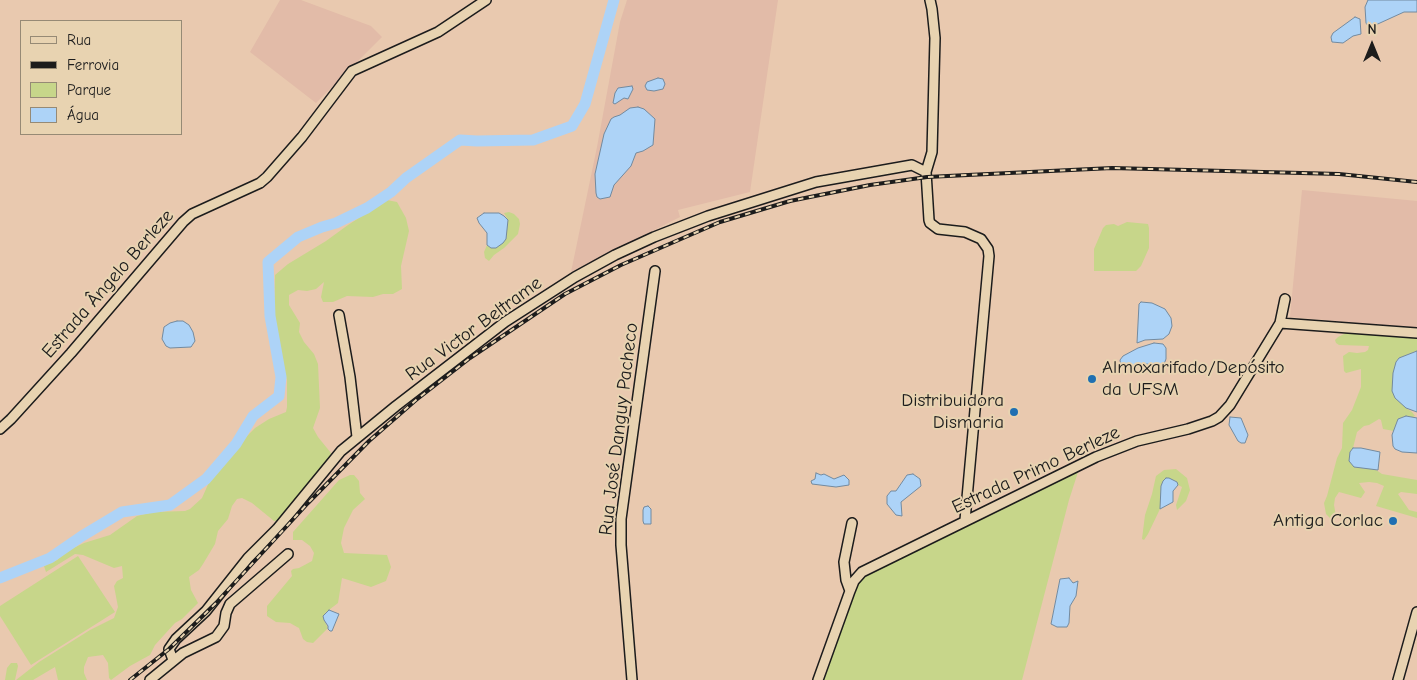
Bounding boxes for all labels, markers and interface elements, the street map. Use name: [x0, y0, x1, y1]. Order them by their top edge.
legend: [20, 20, 182, 135]
north arrow: [1347, 20, 1397, 70]
text: N: [1367, 21, 1377, 38]
text: Rua: [67, 31, 91, 49]
text: Ferrovia: [67, 56, 119, 74]
text: Parque: [67, 81, 111, 99]
text: Água: [67, 106, 99, 124]
street label: Estrada Ângelo Berleze: [37, 205, 179, 363]
street label: Rua Victor Beltrame: [401, 272, 547, 386]
street label: Rua José Danguy Pacheco: [595, 321, 643, 537]
place label: Almoxarifado/Depósito da UFSM: [1102, 357, 1285, 401]
marker: Almoxarifado/Depósito da UFSM: [1086, 373, 1098, 385]
place label: Distribuidora Dismaria: [901, 390, 1004, 434]
marker: Distribuidora Dismaria: [1008, 406, 1020, 418]
street label: Estrada Primo Berleze: [949, 421, 1123, 519]
place label: Antiga Corlac: [1273, 510, 1383, 532]
marker: Antiga Corlac: [1387, 515, 1399, 527]

